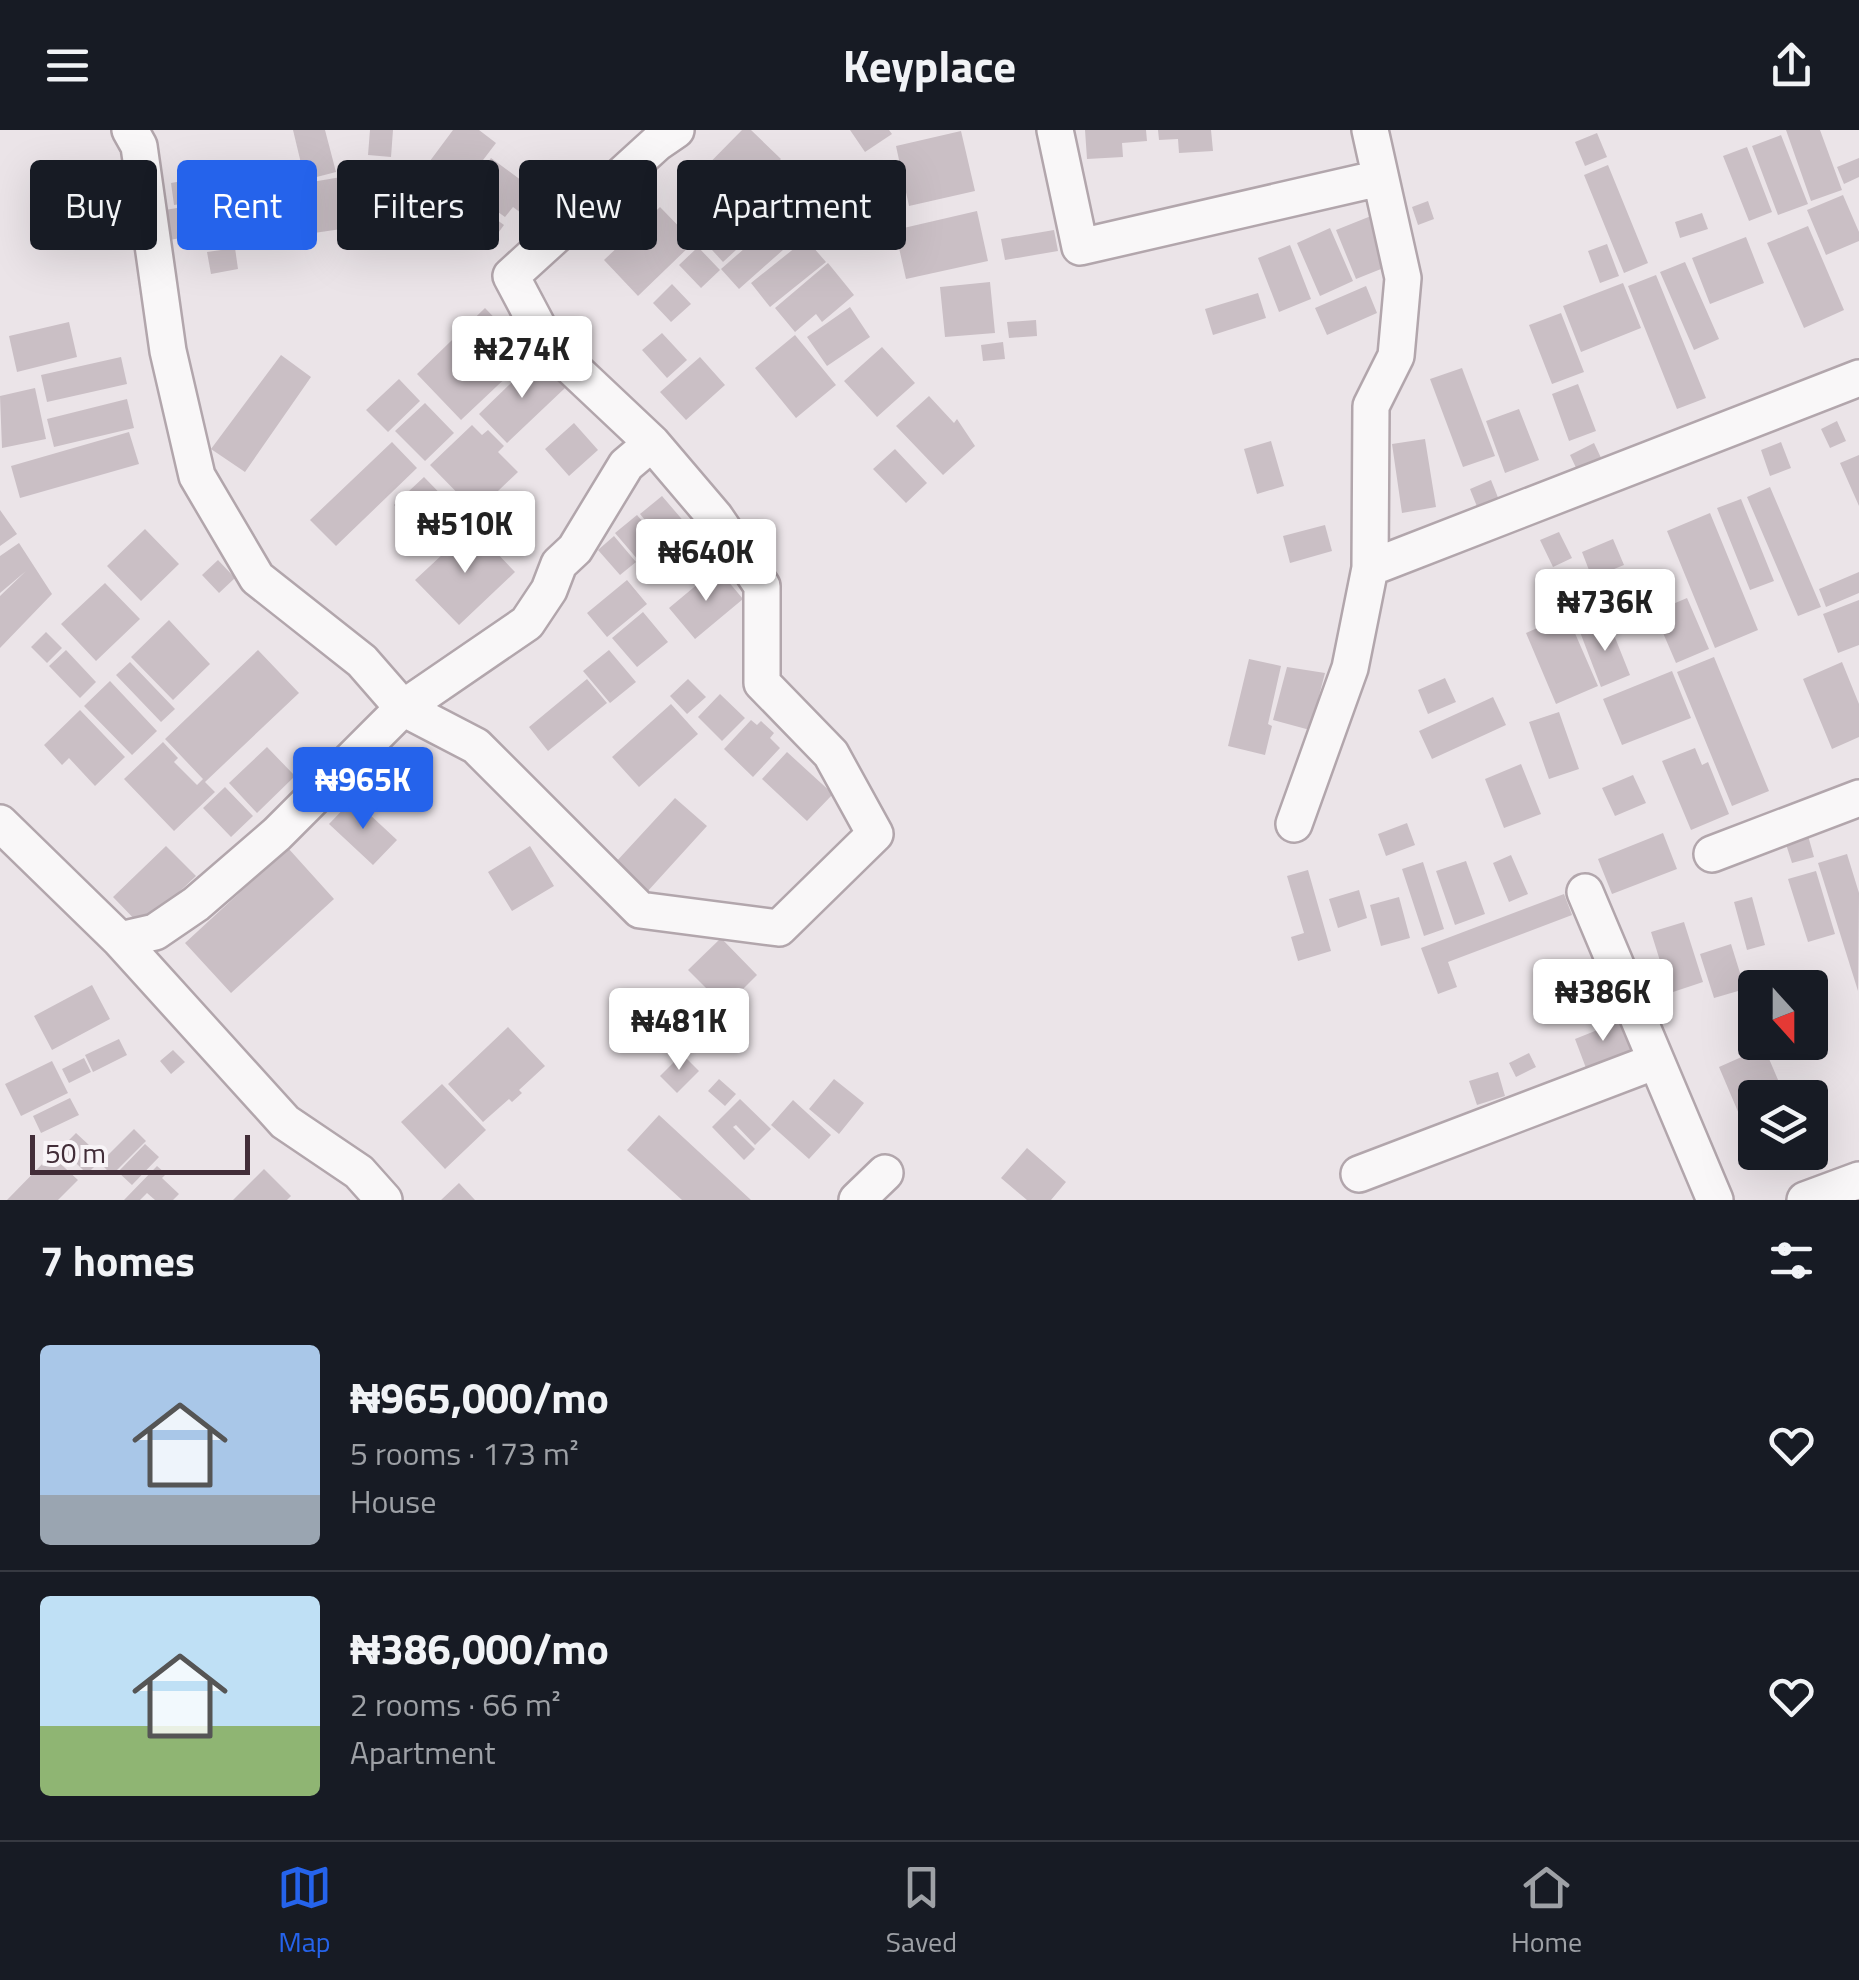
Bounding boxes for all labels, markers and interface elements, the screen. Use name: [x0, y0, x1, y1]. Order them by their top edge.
text: Keyplace: [843, 31, 1016, 99]
icon: menu: [40, 38, 95, 93]
icon: share: [1764, 38, 1819, 93]
chip: Buy: [30, 160, 157, 250]
chip: Rent: [177, 160, 317, 250]
chip: Filters: [337, 160, 499, 250]
chip: New: [519, 160, 657, 250]
chip: Apartment: [677, 160, 906, 250]
pin: ₦274K: [452, 316, 592, 401]
text: ₦274K: [474, 324, 570, 372]
pin: ₦510K: [395, 491, 535, 576]
text: ₦510K: [417, 499, 513, 547]
pin: ₦640K: [636, 519, 776, 604]
text: ₦640K: [658, 527, 754, 575]
pin: ₦736K: [1535, 569, 1675, 654]
text: ₦736K: [1557, 577, 1653, 625]
pin: ₦965K: [293, 747, 433, 832]
text: ₦965K: [315, 755, 411, 803]
pin: ₦386K: [1533, 959, 1673, 1044]
text: ₦386K: [1555, 967, 1651, 1015]
north arrow: [1738, 970, 1828, 1060]
map controls: [1738, 970, 1828, 1170]
pin: ₦481K: [609, 988, 749, 1073]
text: ₦481K: [631, 996, 727, 1044]
button: layers: [1738, 1080, 1828, 1170]
scale bar: [30, 1130, 250, 1174]
text: 50 m: [45, 1131, 106, 1174]
text: 7 homes: [40, 1228, 195, 1292]
icon: filters: [1764, 1233, 1819, 1288]
text: ₦965,000/mo: [350, 1365, 609, 1429]
icon: home: [120, 1385, 240, 1505]
icon: heart: [1764, 1418, 1819, 1473]
text: 5 rooms · 173 m²: [350, 1429, 579, 1477]
text: House: [350, 1477, 436, 1525]
text: ₦386,000/mo: [350, 1616, 609, 1680]
icon: home: [120, 1636, 240, 1756]
icon: heart: [1764, 1669, 1819, 1724]
text: 2 rooms · 66 m²: [350, 1680, 561, 1728]
text: Apartment: [350, 1728, 496, 1776]
tab: Map: [277, 1860, 332, 1963]
tab: Saved: [886, 1860, 957, 1963]
tab: Home: [1511, 1860, 1582, 1963]

